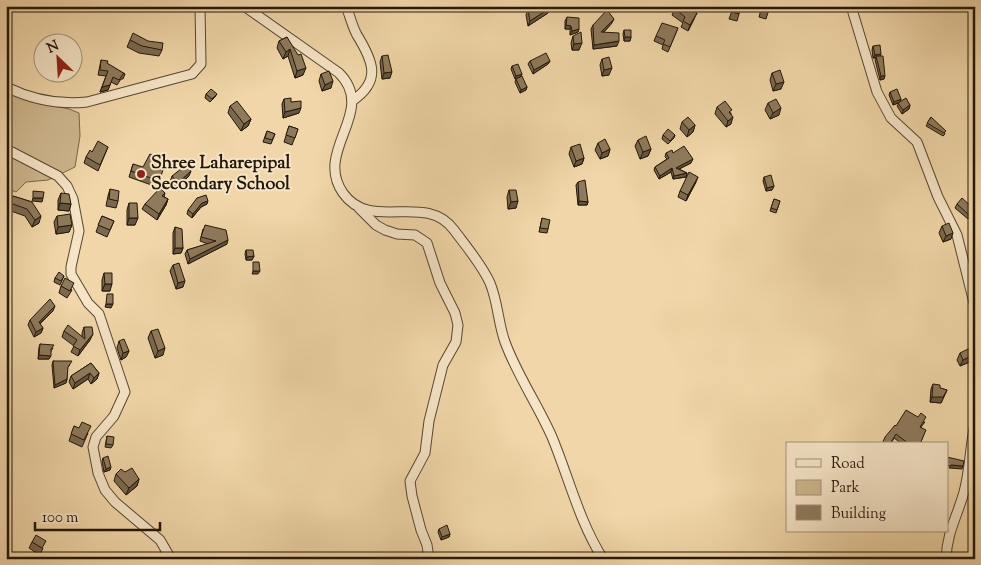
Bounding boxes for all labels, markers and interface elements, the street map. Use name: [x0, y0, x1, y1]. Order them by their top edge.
north arrow: [32, 32, 82, 82]
text: N: [44, 37, 63, 59]
place label: Shree Laharepipal Secondary School: [151, 151, 291, 198]
marker: Shree Laharepipal Secondary School: [135, 168, 147, 180]
legend: [786, 442, 948, 532]
text: Road: [831, 454, 865, 475]
text: Park: [831, 478, 860, 499]
scale bar: [35, 500, 160, 532]
text: Building: [831, 504, 886, 525]
text: 100 m: [42, 508, 79, 529]

